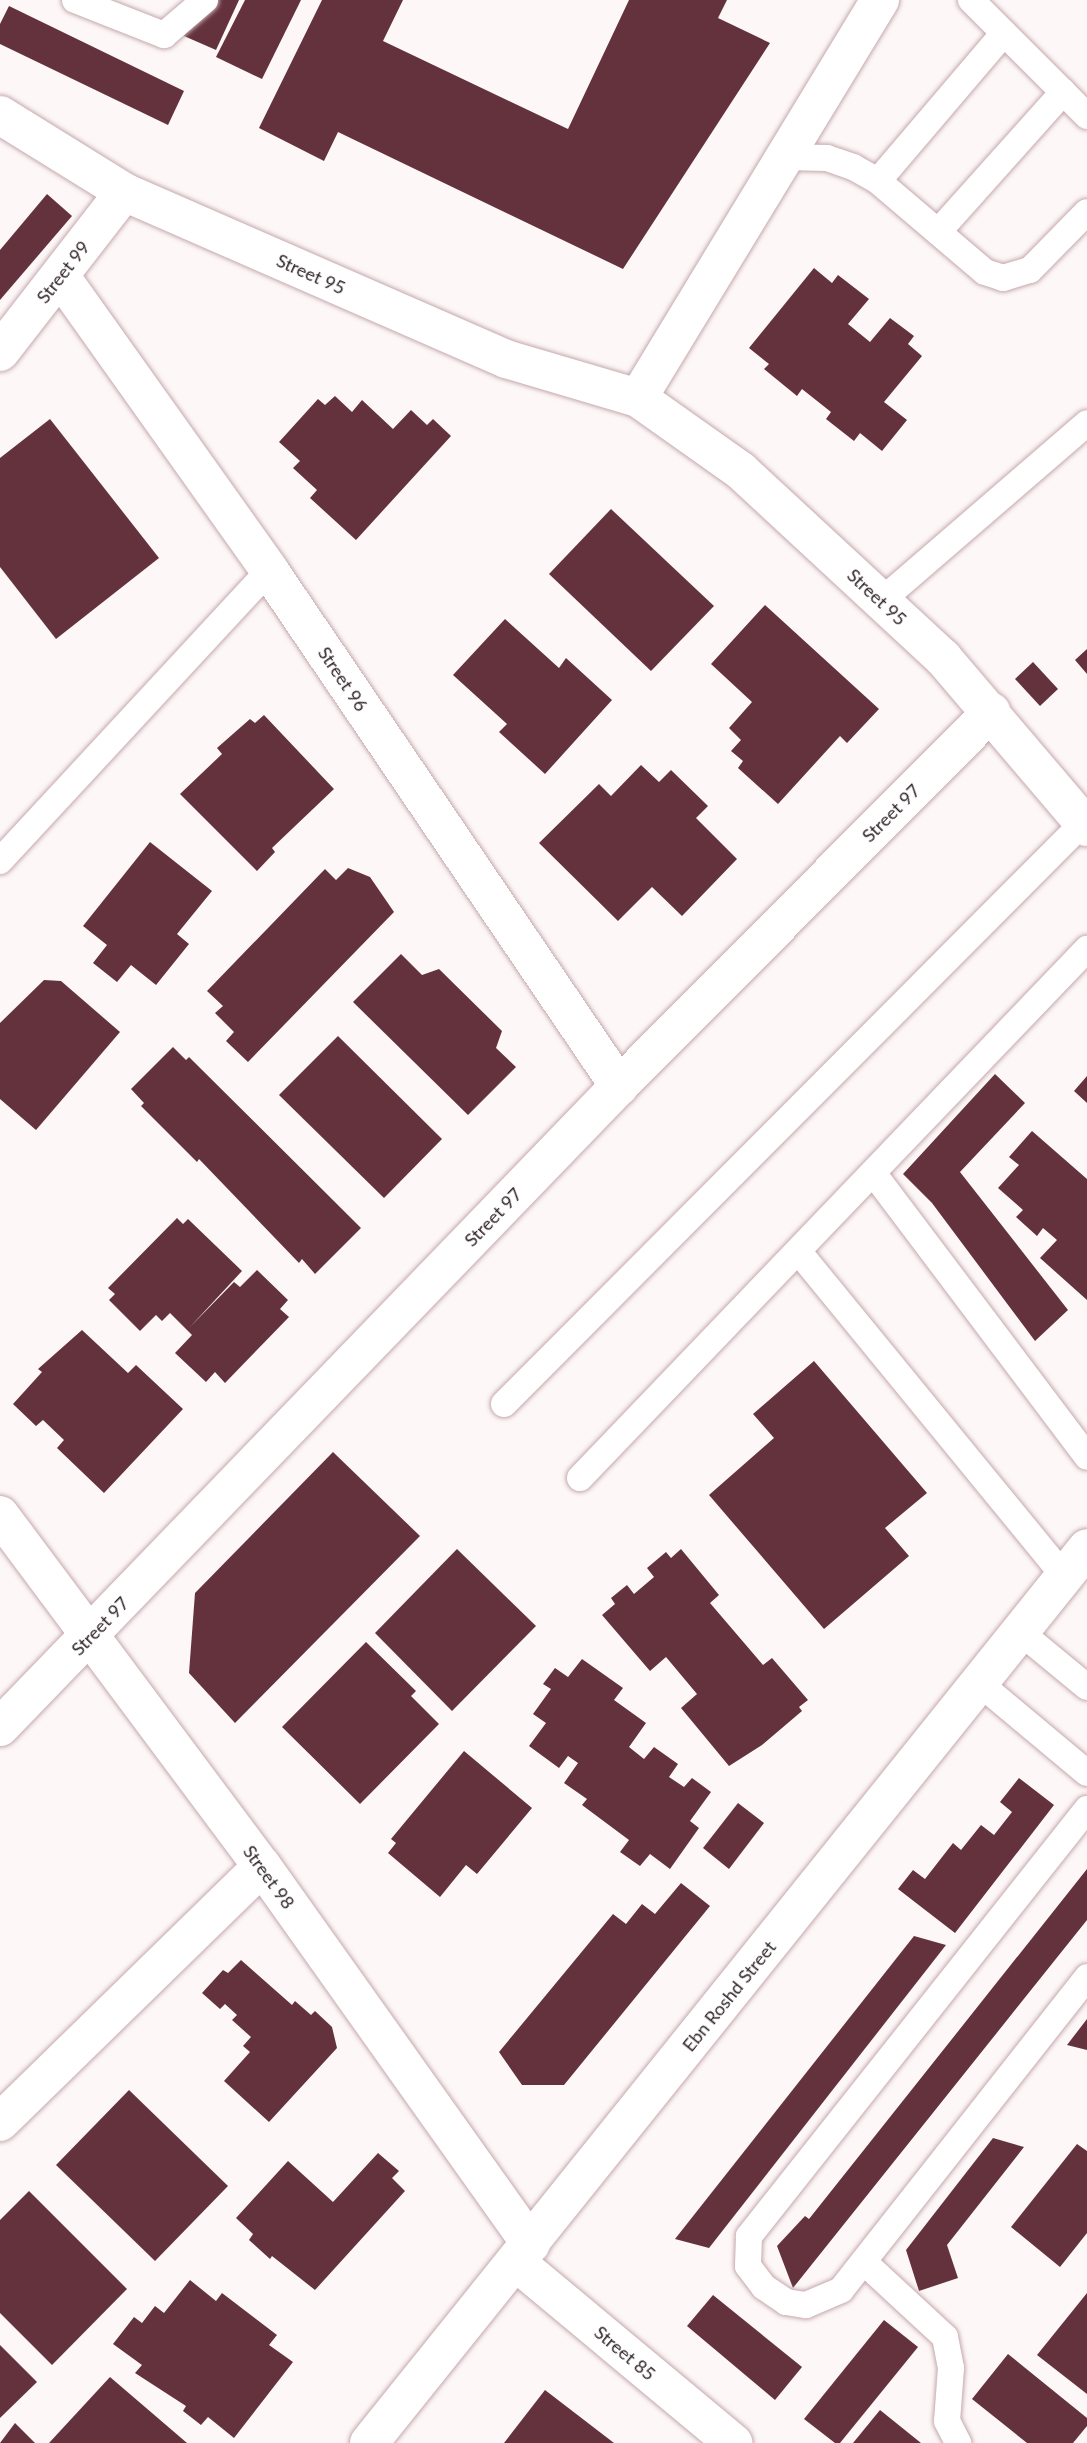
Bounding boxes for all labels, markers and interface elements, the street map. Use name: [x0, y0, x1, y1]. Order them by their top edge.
street label: Street 99: [32, 237, 94, 307]
street label: Street 95: [273, 249, 349, 299]
street label: Street 95: [843, 564, 911, 630]
street label: Street 96: [314, 643, 372, 715]
street label: Street 97: [858, 780, 924, 846]
street label: Street 97: [460, 1183, 526, 1251]
street label: Street 97: [67, 1592, 133, 1660]
street label: Street 98: [239, 1841, 299, 1913]
street label: Ebn Roshd Street: [678, 1936, 780, 2056]
street label: Street 85: [590, 2321, 660, 2385]

